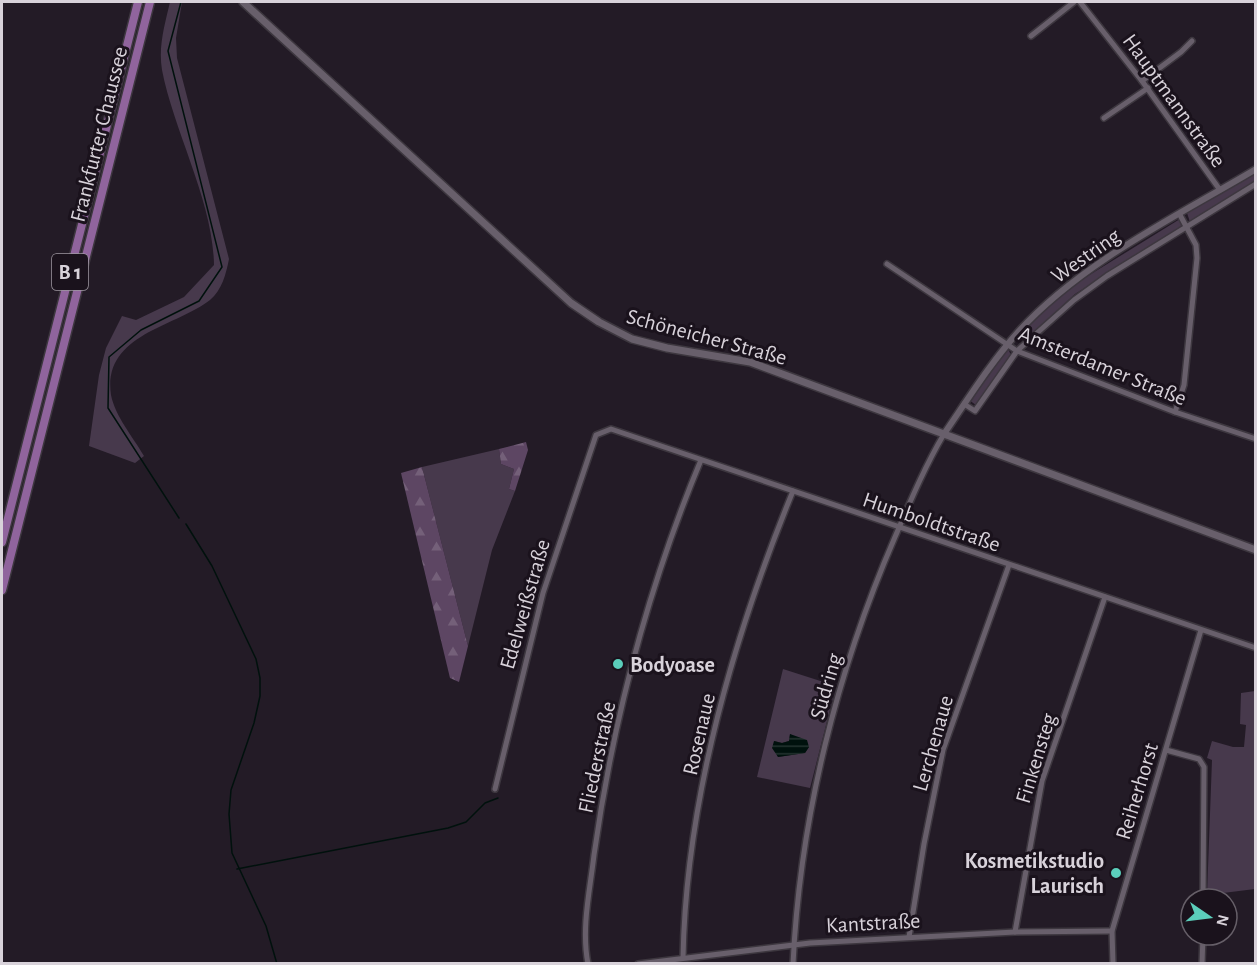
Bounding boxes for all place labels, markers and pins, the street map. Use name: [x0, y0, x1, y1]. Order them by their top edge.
place label: Bodyoase: [630, 654, 715, 677]
marker: Bodyoase: [611, 657, 625, 671]
place label: Kosmetikstudio Laurisch: [965, 850, 1104, 897]
marker: Kosmetikstudio Laurisch: [1109, 866, 1123, 880]

